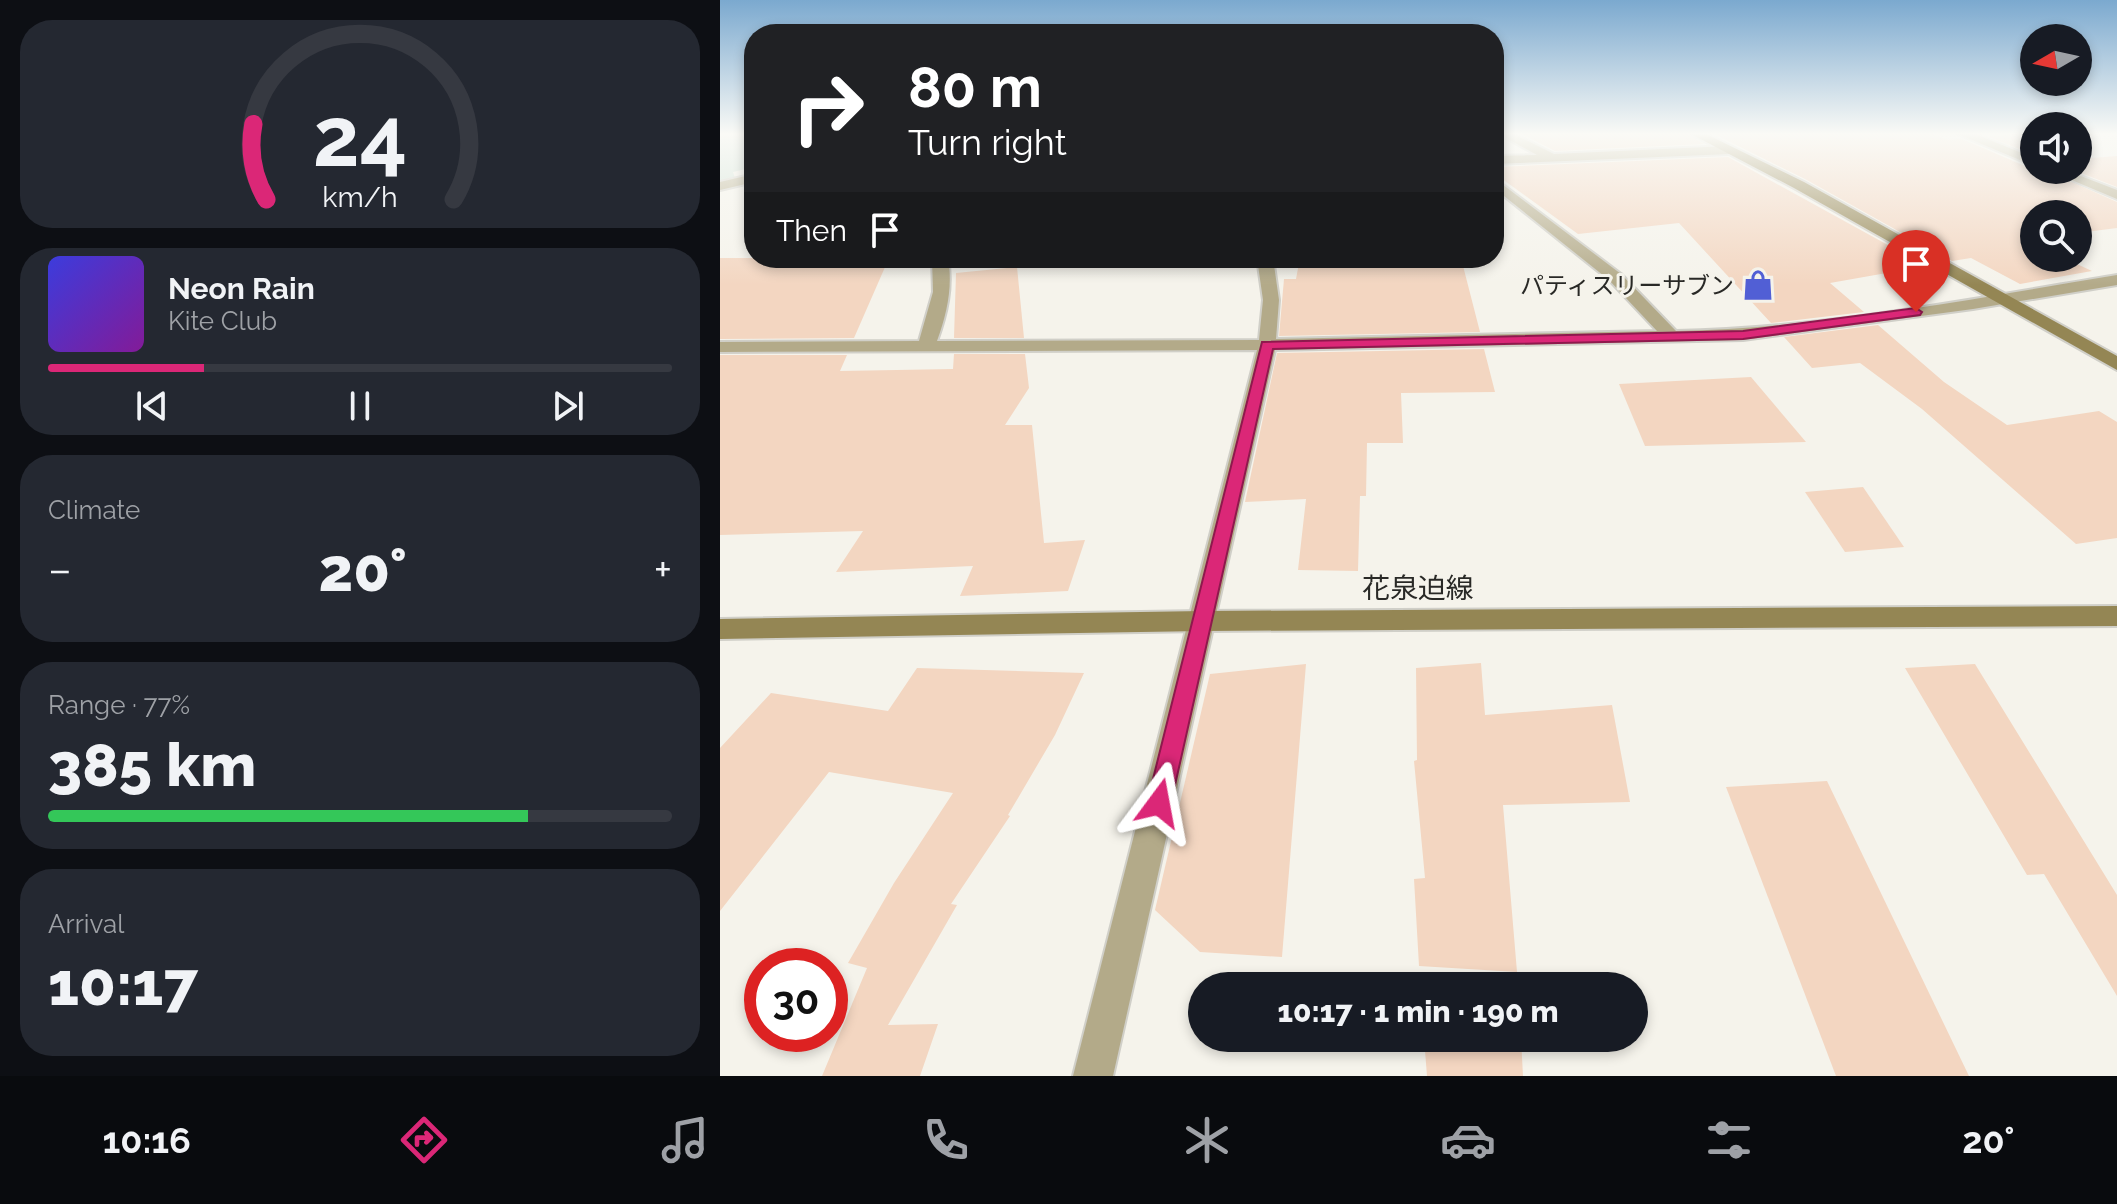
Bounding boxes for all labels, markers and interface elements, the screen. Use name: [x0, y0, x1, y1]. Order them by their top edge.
north arrow: [2020, 24, 2092, 96]
map controls: [2020, 24, 2092, 272]
text: 80 m: [908, 54, 1042, 120]
icon: right: [776, 56, 880, 160]
text: 24: [313, 88, 407, 185]
button: sound: [2020, 112, 2092, 184]
text: Turn right: [908, 121, 1067, 163]
text: km/h: [322, 180, 398, 214]
button: search: [2020, 200, 2092, 272]
icon: arrive: [863, 208, 907, 252]
text: Then: [776, 213, 847, 248]
pin: [1882, 230, 1950, 312]
icon: arrive: [1894, 242, 1938, 286]
shop icon: パティスリーサブン: [1741, 268, 1775, 302]
text: Neon Rain: [168, 271, 315, 306]
place label: パティスリーサブン: [1520, 271, 1734, 300]
text: Kite Club: [168, 306, 277, 336]
icon: previous: [130, 384, 174, 428]
icon: pause: [338, 384, 382, 428]
icon: next: [546, 384, 590, 428]
text: Climate: [48, 495, 140, 525]
text: 20°: [319, 535, 407, 605]
text: −: [48, 544, 72, 595]
text: +: [654, 544, 672, 595]
street label: 花泉迫線: [1362, 572, 1474, 605]
text: Range · 77%: [48, 690, 190, 720]
text: 385 km: [48, 730, 256, 800]
position arrow: [1117, 761, 1201, 845]
text: Arrival: [48, 909, 124, 939]
speed limit sign: 30: [744, 948, 848, 1052]
text: 10:17: [48, 949, 198, 1019]
text: 10:17 · 1 min · 190 m: [1277, 994, 1559, 1029]
icon: directions: [396, 1112, 452, 1168]
icon: music: [657, 1112, 713, 1168]
icon: phone: [918, 1112, 974, 1168]
icon: climate: [1179, 1112, 1235, 1168]
icon: car: [1440, 1112, 1496, 1168]
icon: filters: [1701, 1112, 1757, 1168]
text: 10:16: [103, 1119, 191, 1161]
text: 20°: [1962, 1119, 2014, 1161]

